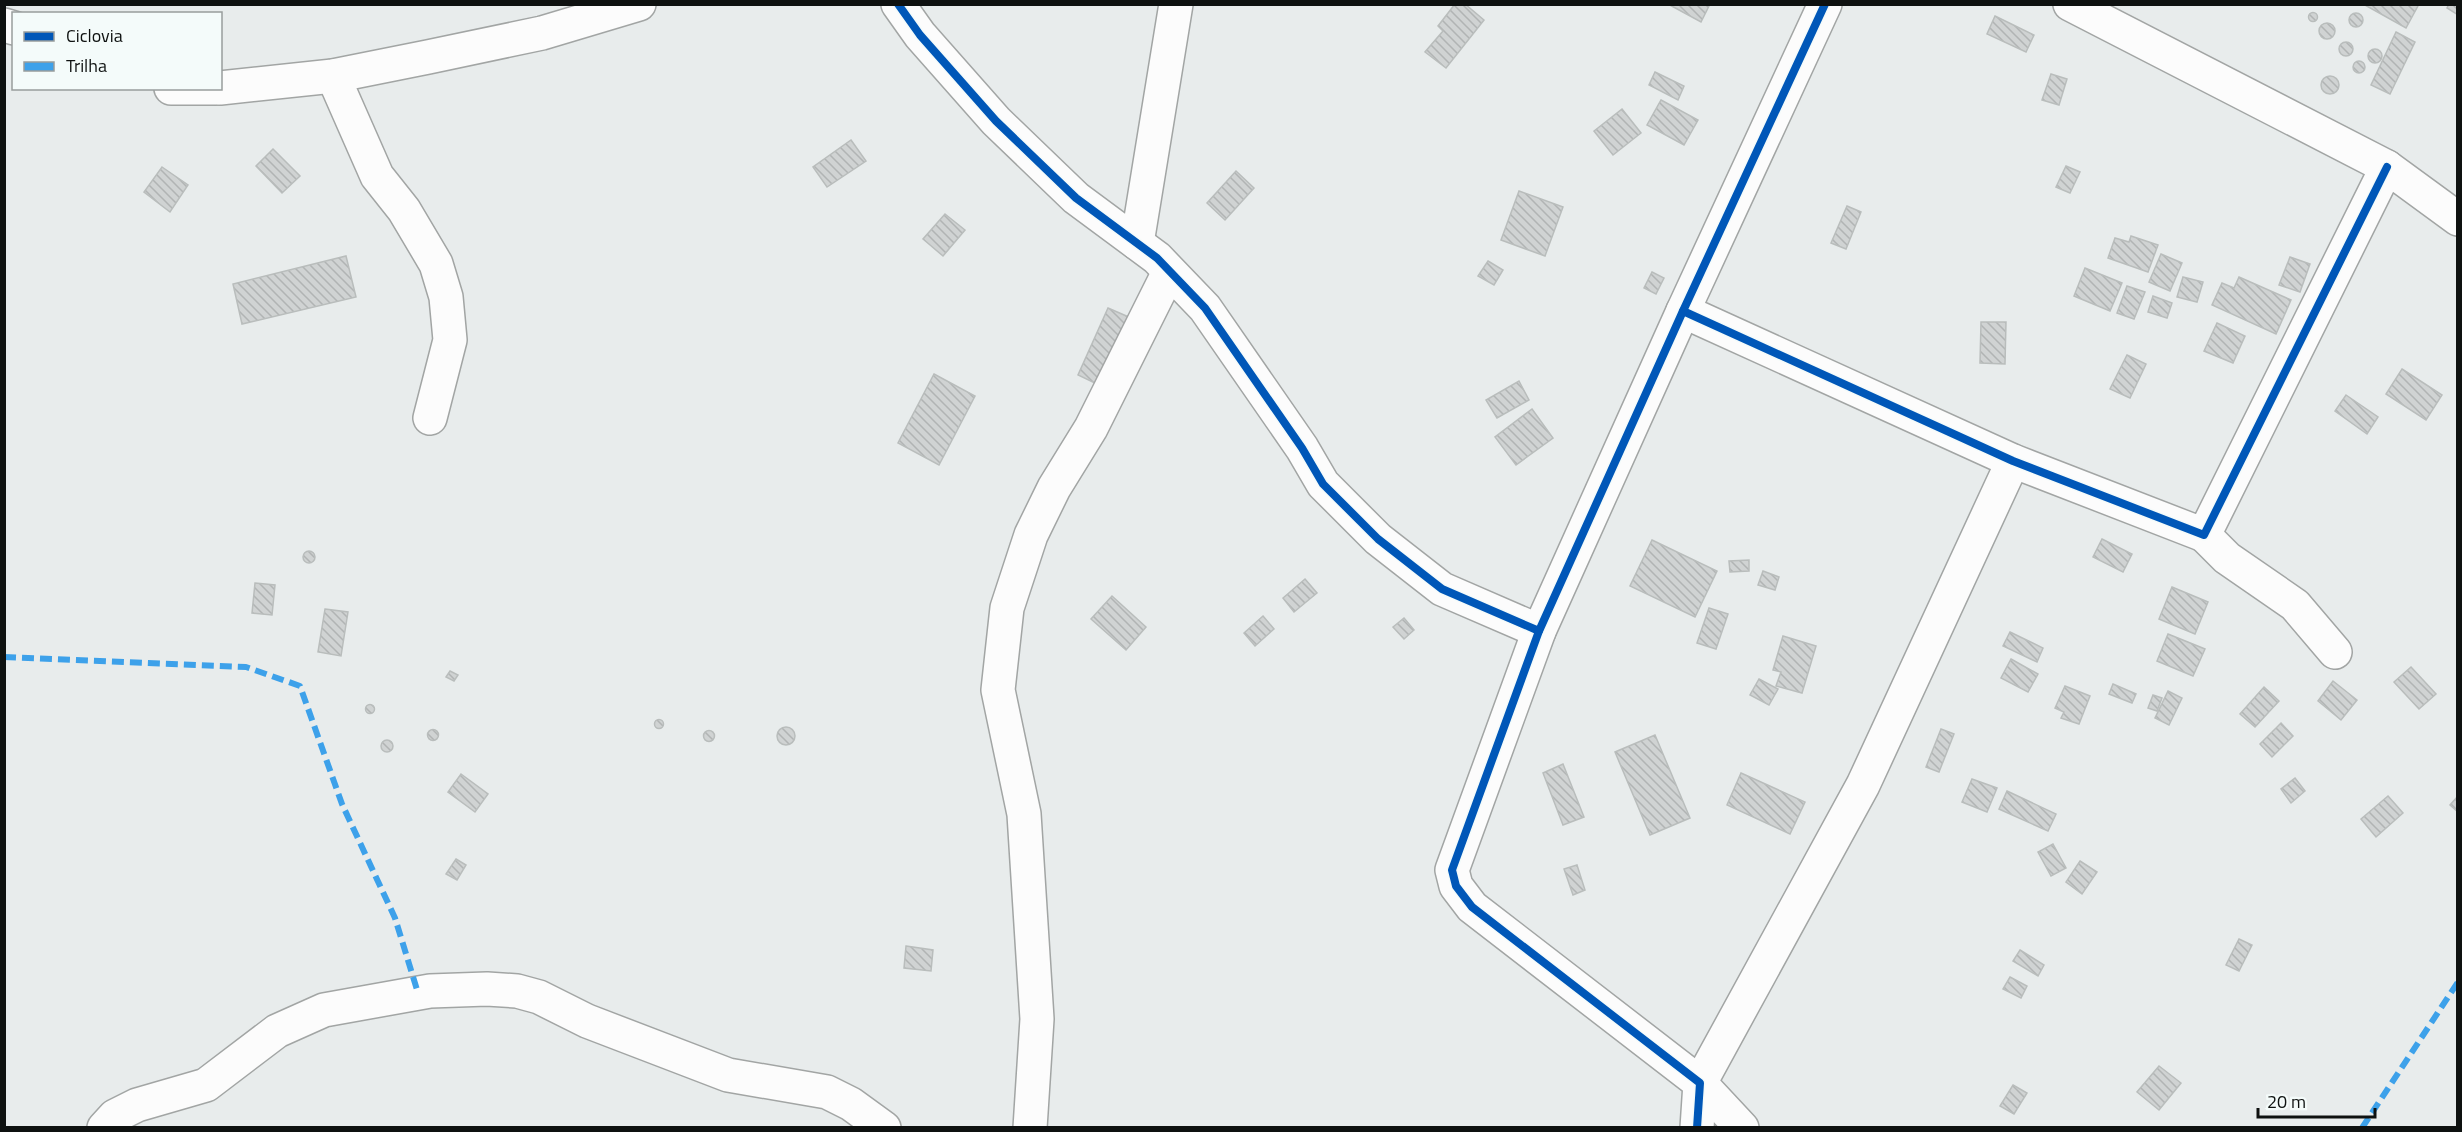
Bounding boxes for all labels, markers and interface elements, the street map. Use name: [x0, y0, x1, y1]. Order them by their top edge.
legend: [12, 12, 222, 90]
text: Ciclovia: [66, 22, 123, 49]
text: Trilha: [66, 52, 107, 79]
scale bar: [2258, 1081, 2375, 1119]
text: 20 m: [2267, 1088, 2306, 1115]

